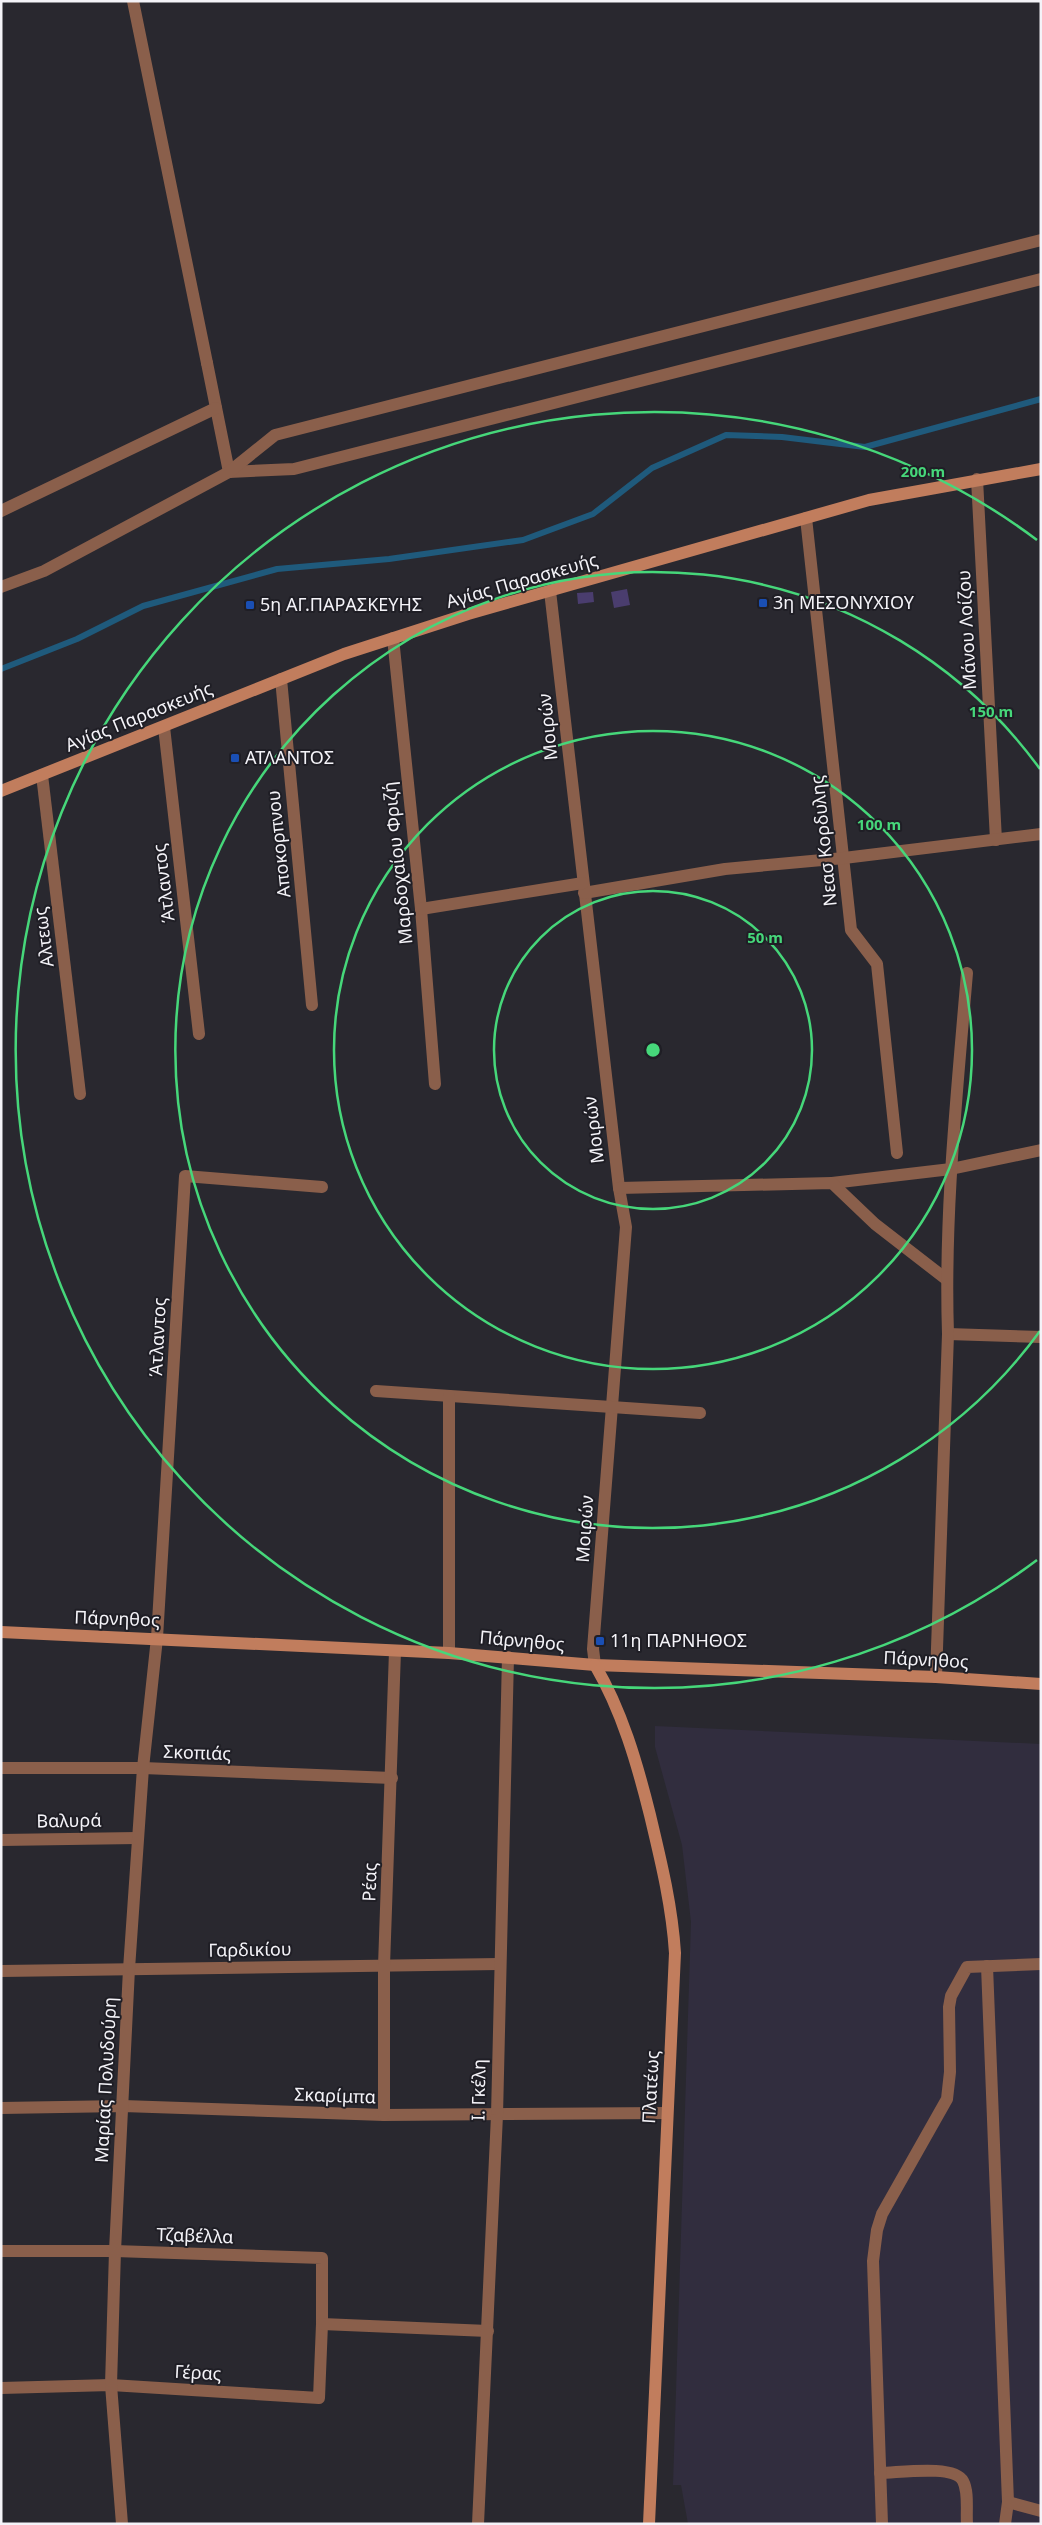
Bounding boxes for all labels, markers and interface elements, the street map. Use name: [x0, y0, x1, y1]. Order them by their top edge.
text: 200 m: [901, 461, 945, 481]
street label: Αγίας Παρασκευής: [443, 547, 601, 613]
street label: Μάνου Λοίζου: [951, 570, 981, 691]
place label: 3η ΜΕΣΟΝΥΧΙΟΥ: [773, 590, 915, 614]
place label: 5η ΑΓ.ΠΑΡΑΣΚΕΥΗΣ: [260, 592, 422, 616]
marker: 3η ΜΕΣΟΝΥΧΙΟΥ: [757, 597, 769, 609]
marker: 5η ΑΓ.ΠΑΡΑΣΚΕΥΗΣ: [244, 599, 256, 611]
street label: Αγίας Παρασκευής: [61, 676, 216, 757]
street label: Μοιρών: [532, 692, 562, 762]
text: 150 m: [969, 701, 1013, 721]
place label: ΑΤΛΑΝΤΟΣ: [245, 745, 334, 769]
marker: ΑΤΛΑΝΤΟΣ: [229, 752, 241, 764]
street label: Νεασ Κορδυλης: [804, 774, 842, 908]
street label: Μαρδοχαίου Φριζή: [377, 781, 417, 946]
street label: Αποκορπνου: [260, 789, 296, 899]
text: 100 m: [857, 814, 901, 834]
street label: Άτλαντος: [146, 842, 180, 924]
street label: Αλτεως: [27, 905, 59, 969]
text: 50 m: [747, 927, 783, 947]
centre of rings: [644, 1041, 662, 1059]
street label: Μοιρών: [577, 1095, 609, 1165]
street label: Άτλαντος: [143, 1297, 171, 1377]
street label: Μοιρών: [570, 1495, 598, 1563]
street label: Πάρνηθος: [74, 1605, 160, 1631]
street label: Πάρνηθος: [479, 1624, 566, 1656]
place label: 11η ΠΑΡΝΗΘΟΣ: [610, 1628, 747, 1652]
marker: 11η ΠΑΡΝΗΘΟΣ: [594, 1635, 606, 1647]
street label: Πάρνηθος: [883, 1645, 970, 1673]
street label: Σκοπιάς: [163, 1739, 232, 1765]
street label: Βαλυρά: [36, 1807, 102, 1833]
street label: Ρέας: [356, 1862, 382, 1902]
street label: Γαρδικίου: [208, 1936, 292, 1962]
street label: Μαρίας Πολυδούρη: [89, 1996, 121, 2164]
street label: Πλατέως: [636, 2050, 664, 2124]
street label: Ι. Γκέλη: [465, 2059, 491, 2121]
street label: Σκαρίμπα: [294, 2082, 376, 2108]
street label: Τζαβέλλα: [156, 2222, 234, 2248]
street label: Γέρας: [174, 2359, 222, 2385]

